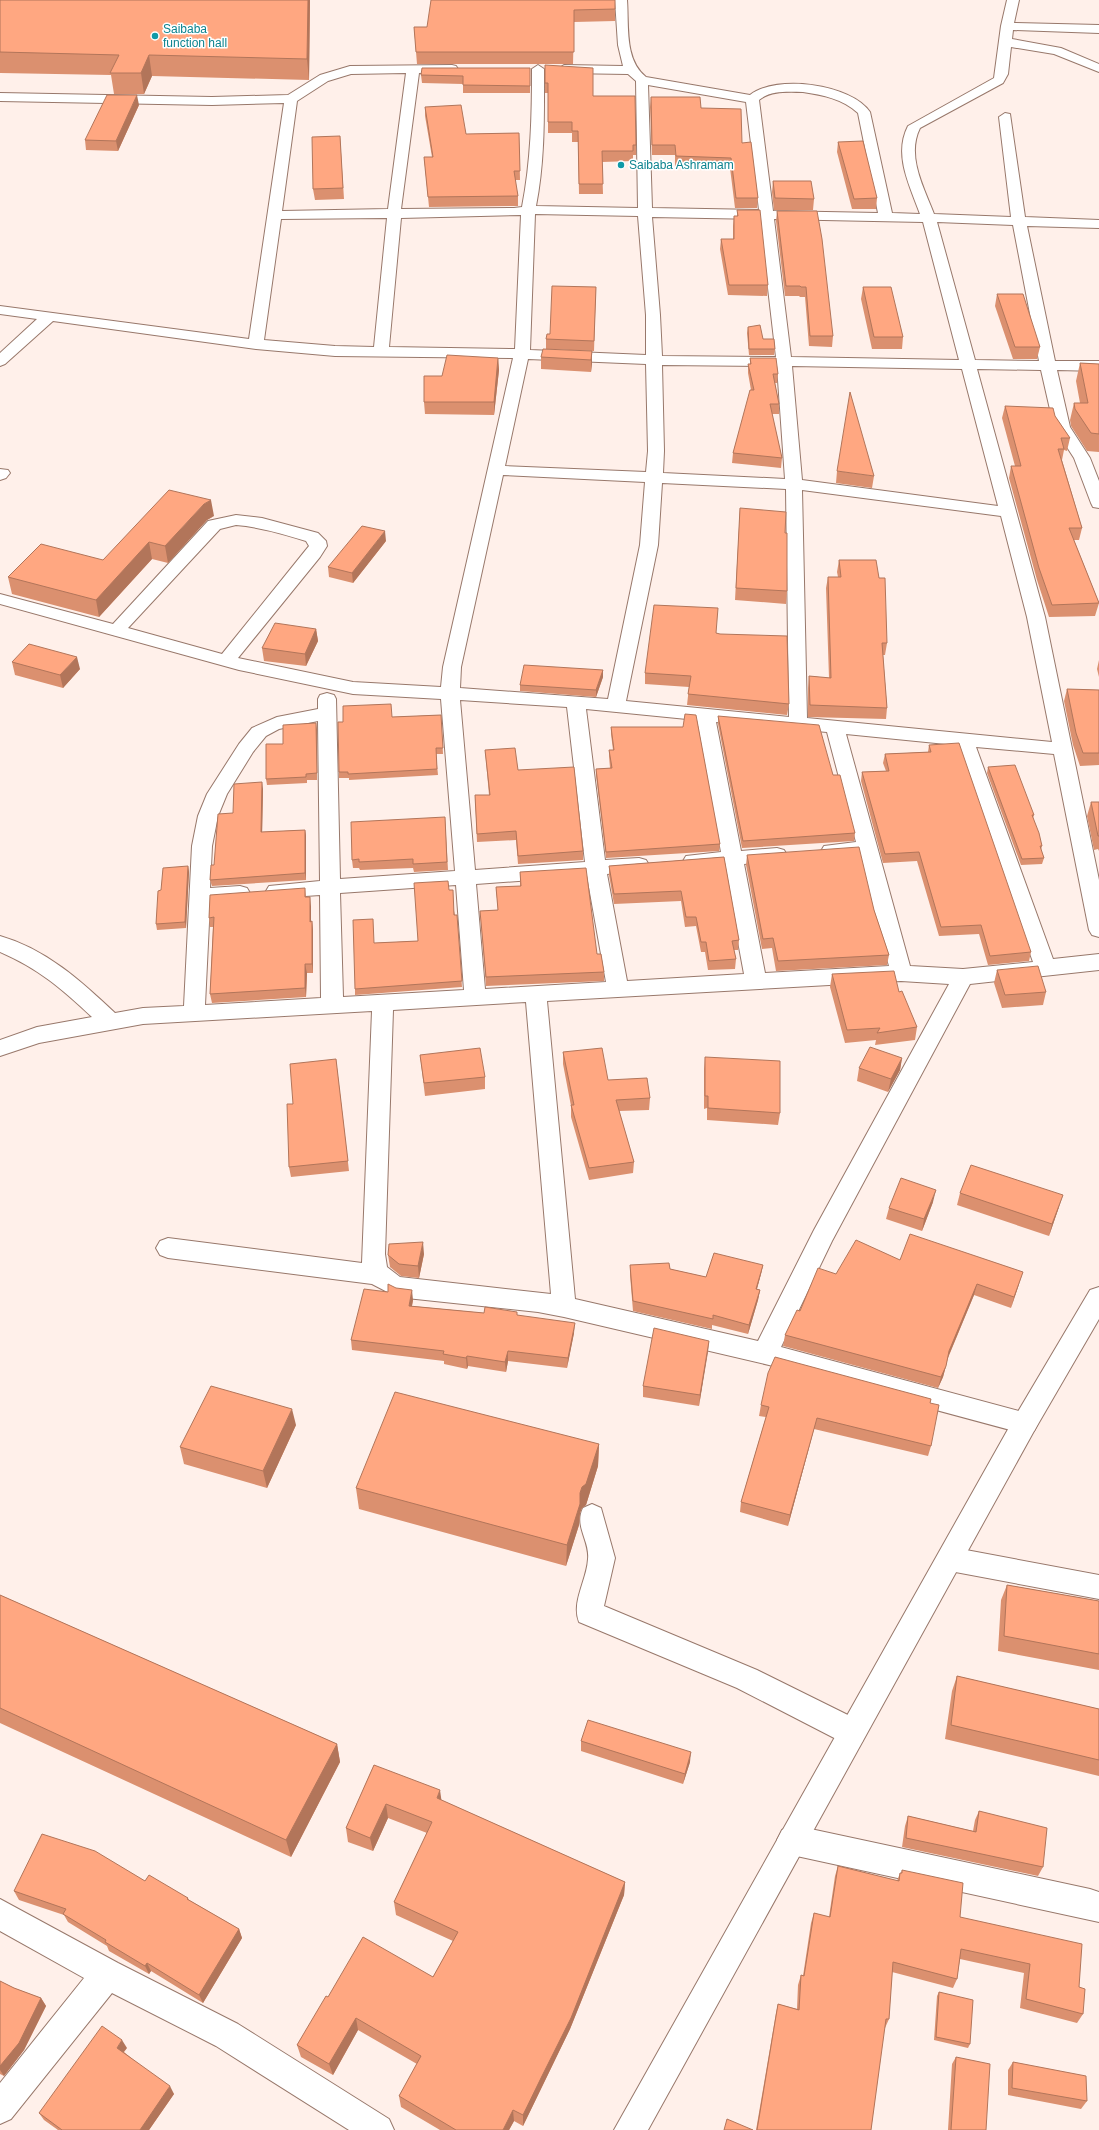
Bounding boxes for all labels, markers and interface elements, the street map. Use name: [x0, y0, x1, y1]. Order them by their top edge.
place label: Saibaba function hall: [163, 22, 227, 50]
marker: Saibaba function hall: [150, 31, 160, 41]
place label: Saibaba Ashramam: [629, 158, 734, 172]
marker: Saibaba Ashramam: [616, 160, 626, 170]

